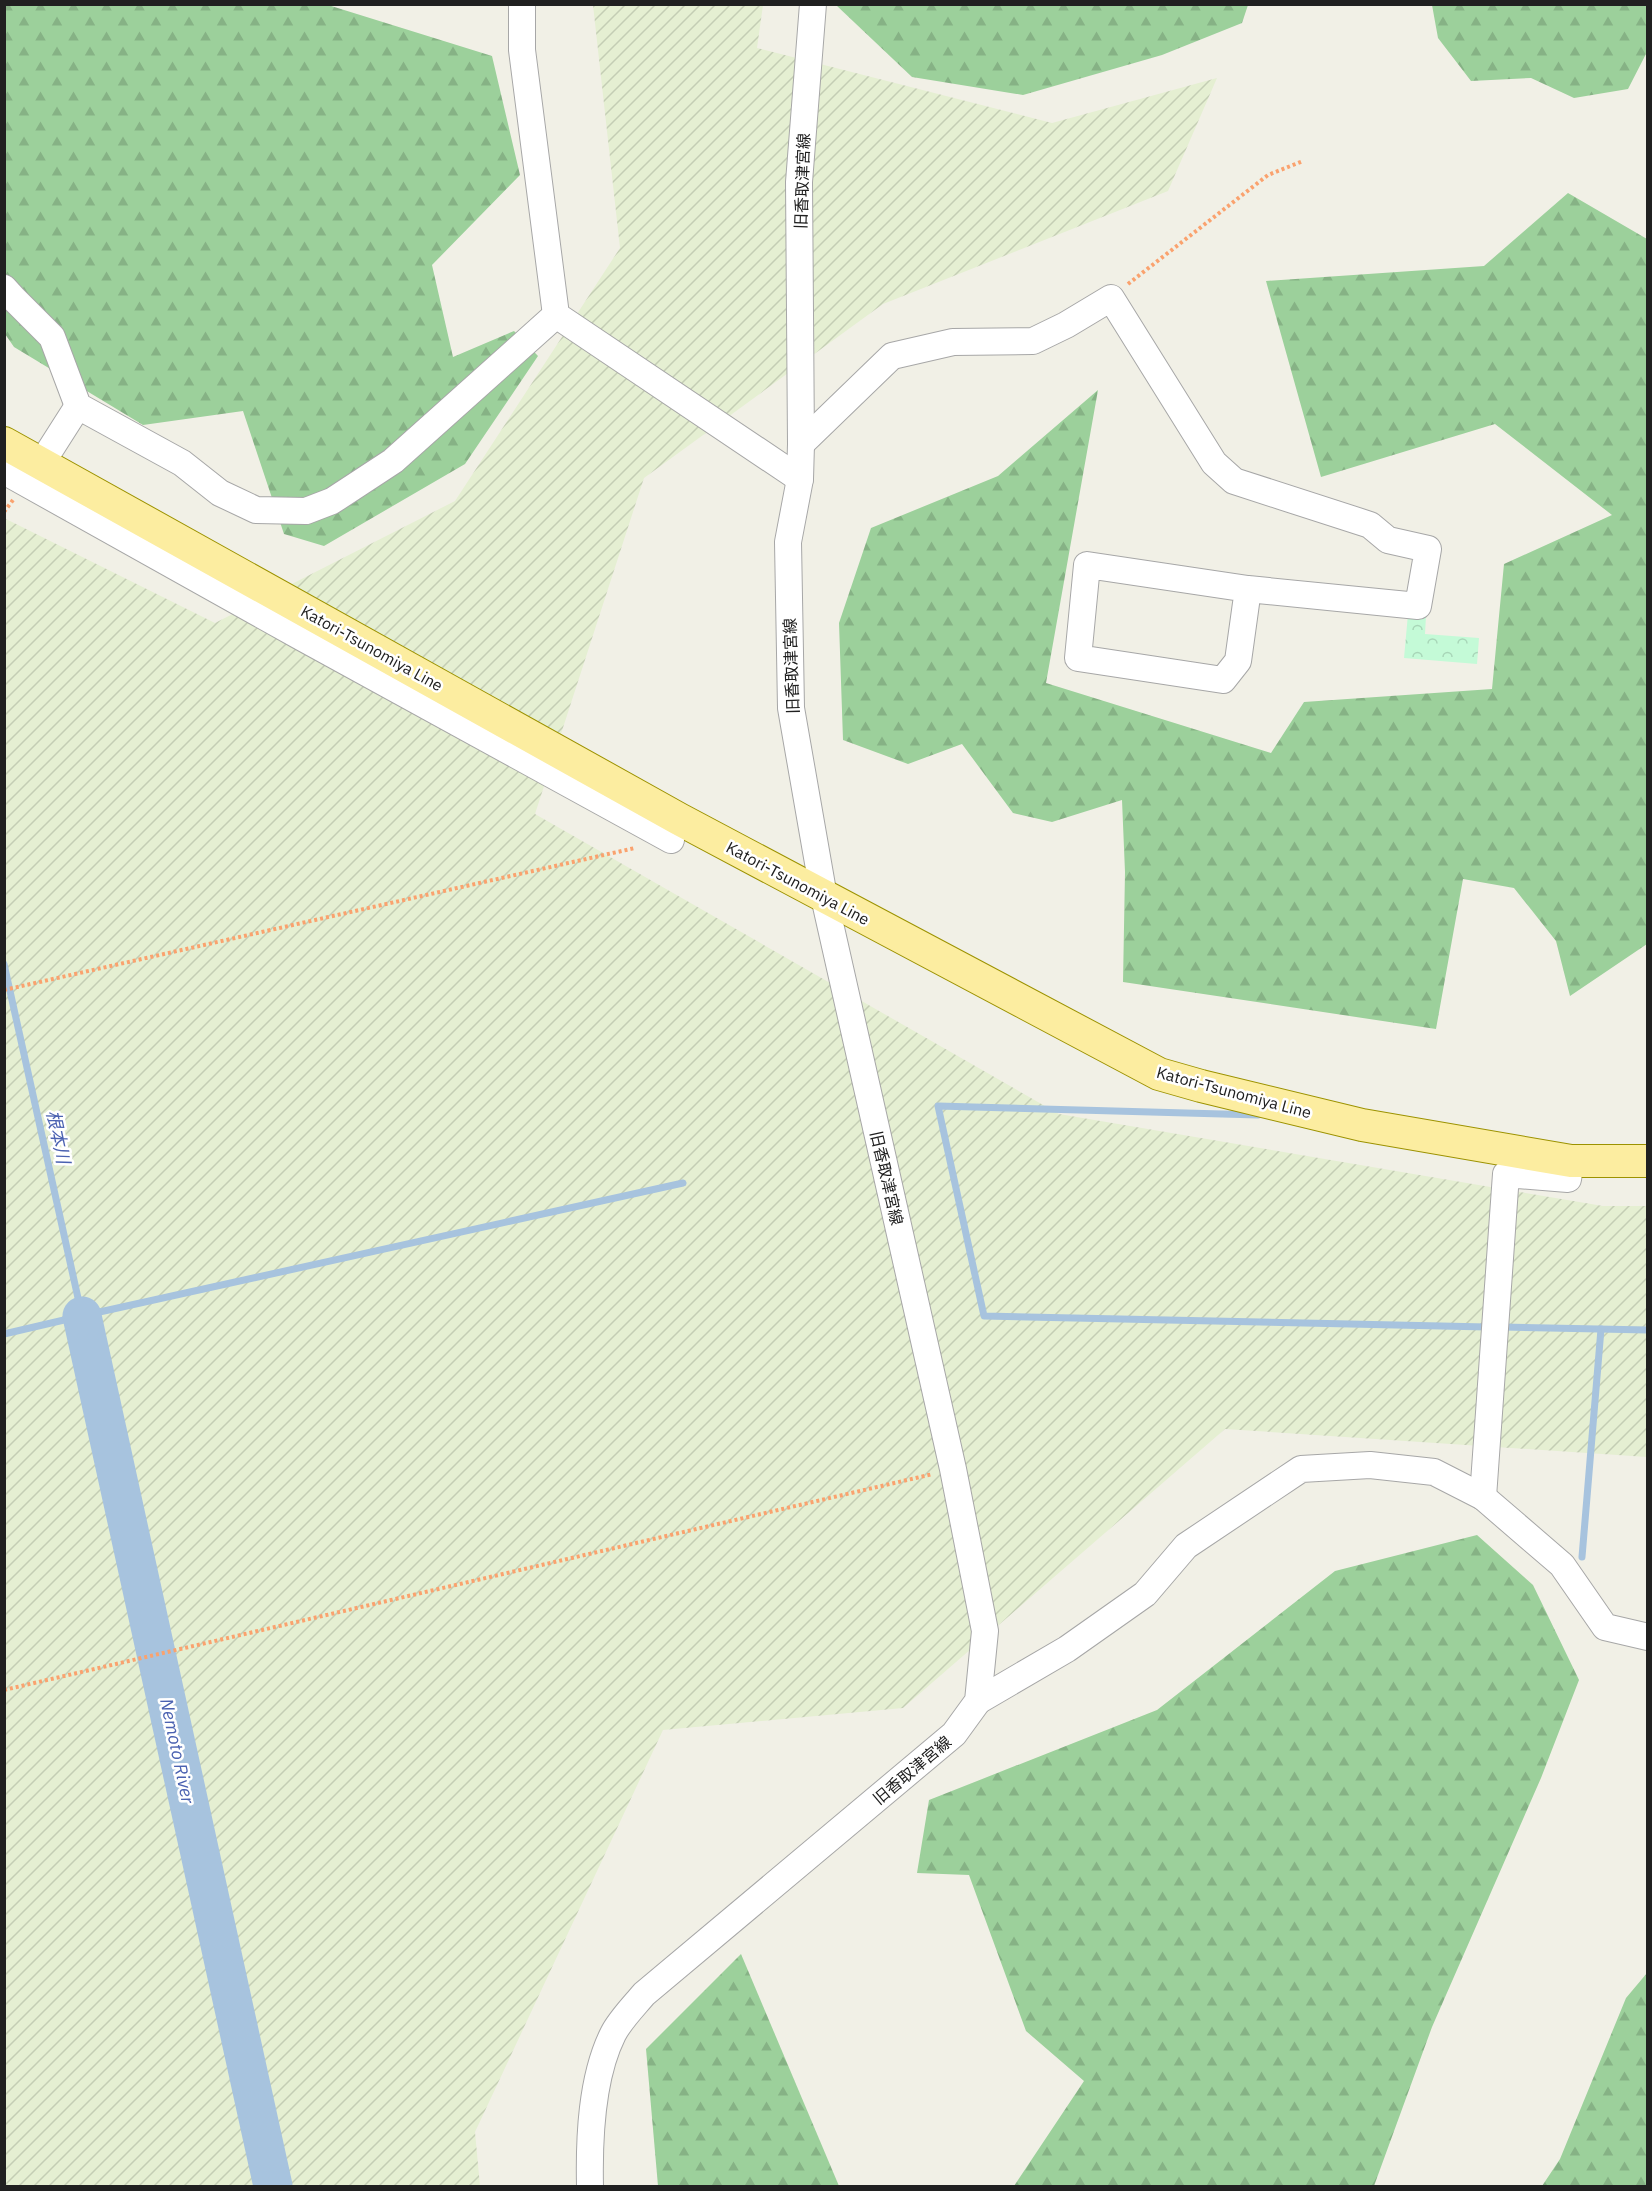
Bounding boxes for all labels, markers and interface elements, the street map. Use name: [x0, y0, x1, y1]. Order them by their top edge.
street label: 旧香取津宮線: [790, 133, 814, 229]
street label: Katori-Tsunomiya Line: [297, 601, 447, 695]
street label: 旧香取津宮線: [779, 618, 803, 714]
street label: Katori-Tsunomiya Line: [723, 837, 873, 929]
street label: Katori-Tsunomiya Line: [1154, 1062, 1314, 1122]
water label: 根本川: [42, 1108, 76, 1168]
street label: 旧香取津宮線: [866, 1129, 908, 1227]
water label: Nemoto River: [155, 1696, 200, 1806]
street label: 旧香取津宮線: [869, 1731, 955, 1809]

